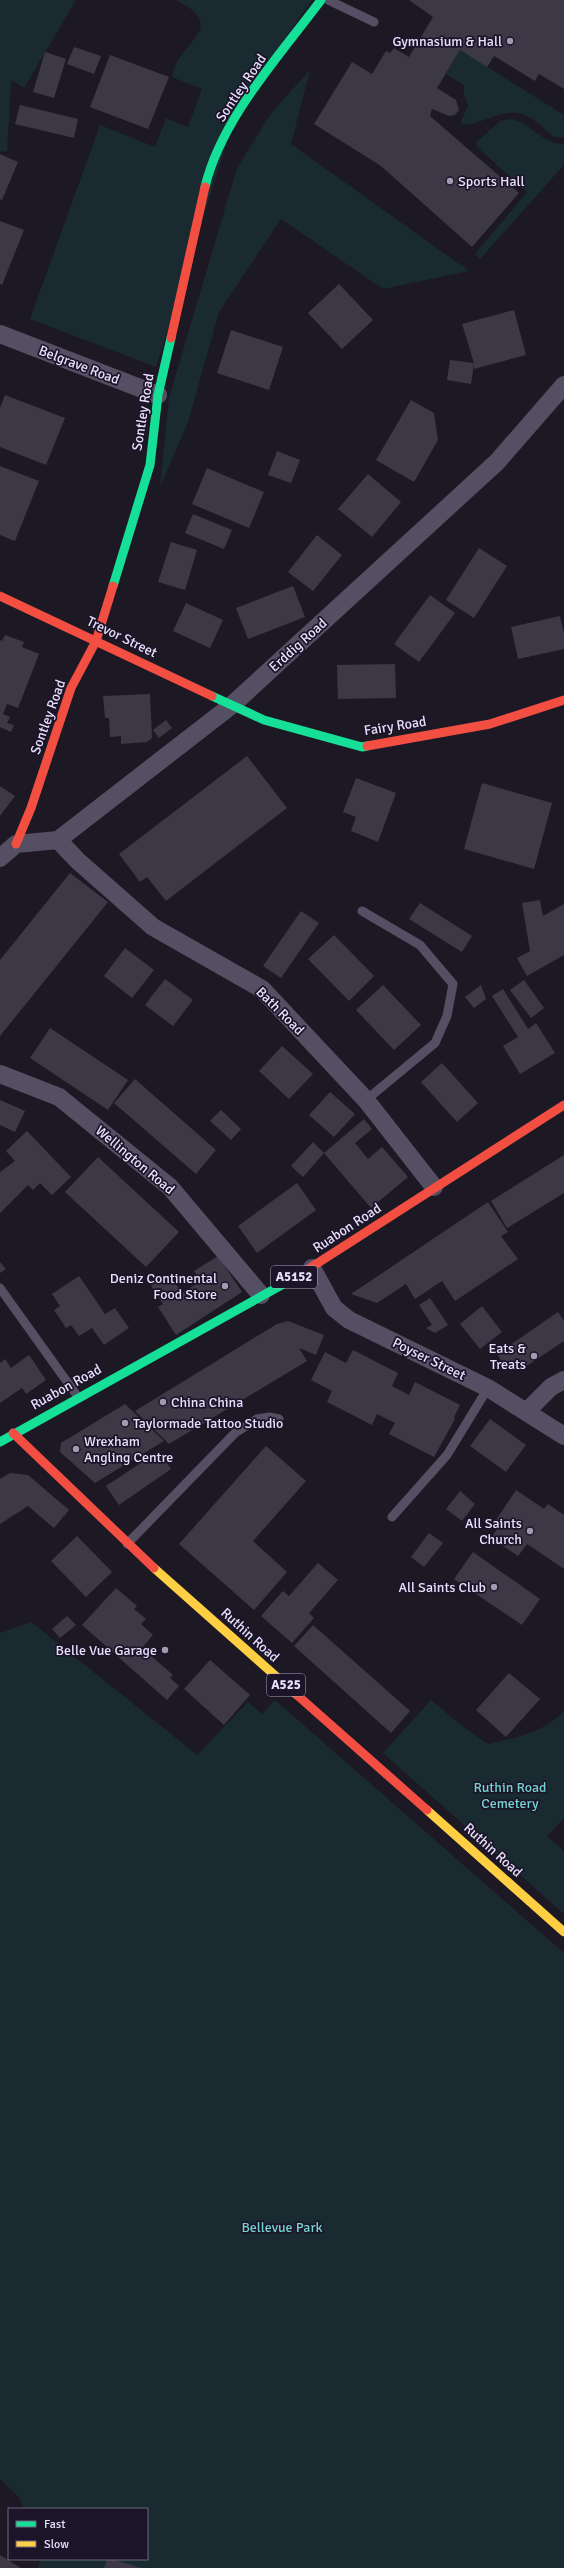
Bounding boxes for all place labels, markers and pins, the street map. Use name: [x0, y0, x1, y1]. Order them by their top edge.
place label: Gymnasium & Hall: [392, 33, 502, 50]
marker: Gymnasium & Hall: [505, 36, 515, 46]
place label: Sports Hall: [458, 173, 525, 190]
marker: Sports Hall: [445, 176, 455, 186]
place label: Deniz Continental Food Store: [110, 1270, 217, 1303]
marker: Deniz Continental Food Store: [220, 1281, 230, 1291]
place label: Eats & Treats: [488, 1340, 526, 1373]
marker: Eats & Treats: [529, 1351, 539, 1361]
place label: China China: [171, 1394, 243, 1411]
marker: China China: [158, 1397, 168, 1407]
place label: Taylormade Tattoo Studio: [133, 1415, 283, 1432]
marker: Taylormade Tattoo Studio: [120, 1418, 130, 1428]
place label: Wrexham Angling Centre: [84, 1433, 173, 1466]
marker: Wrexham Angling Centre: [71, 1444, 81, 1454]
place label: All Saints Church: [465, 1515, 522, 1548]
marker: All Saints Church: [525, 1526, 535, 1536]
place label: All Saints Club: [399, 1579, 486, 1596]
marker: All Saints Club: [489, 1582, 499, 1592]
place label: Belle Vue Garage: [56, 1642, 157, 1659]
marker: Belle Vue Garage: [160, 1645, 170, 1655]

